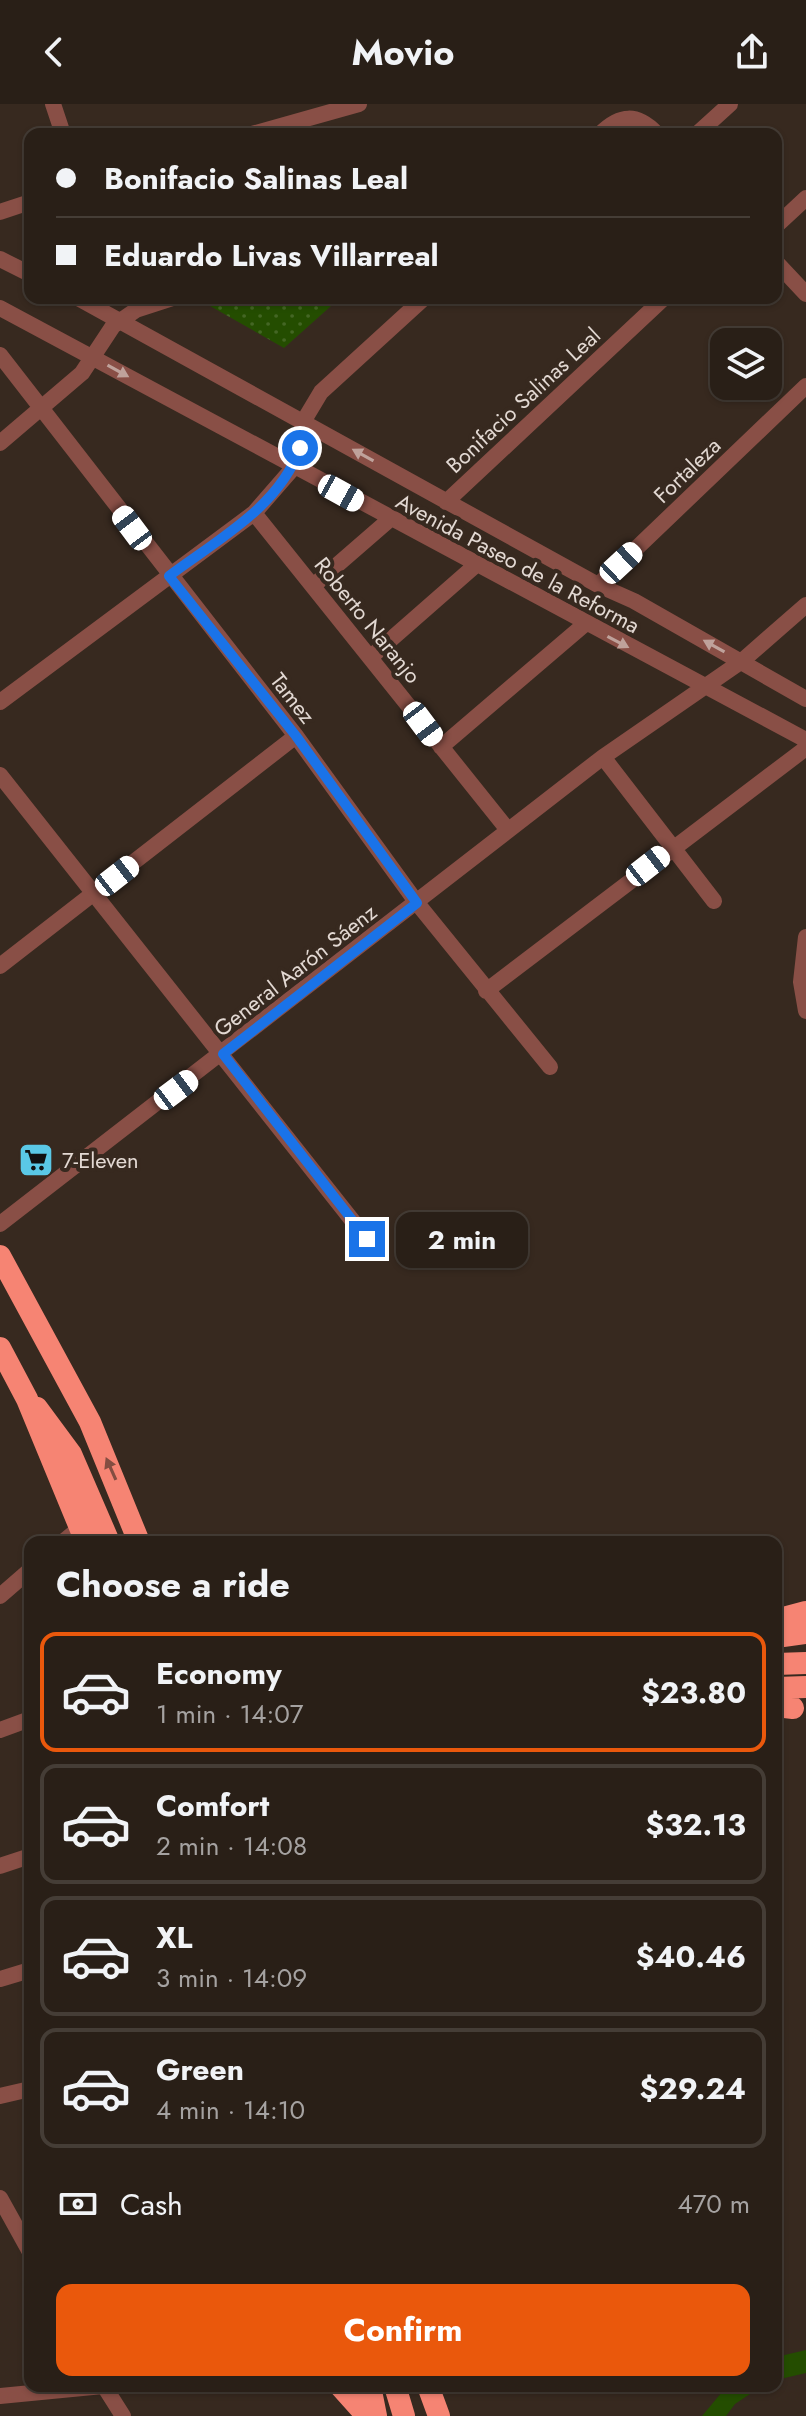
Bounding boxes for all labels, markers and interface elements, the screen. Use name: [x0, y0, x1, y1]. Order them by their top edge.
text: Movio: [352, 26, 454, 78]
icon: back: [32, 30, 76, 74]
icon: share: [730, 30, 774, 74]
text: Bonifacio Salinas Leal: [104, 157, 408, 200]
text: Eduardo Livas Villarreal: [104, 234, 439, 277]
street label: Bonifacio Salinas Leal: [439, 320, 607, 480]
map controls: [710, 328, 782, 400]
button: layers: [710, 328, 782, 400]
one-way arrow: [107, 364, 129, 378]
route start: [282, 430, 318, 466]
street label: Fortaleza: [646, 430, 728, 510]
one-way arrow: [351, 449, 374, 462]
car: [314, 471, 368, 515]
street label: Avenida Paseo de la Reforma: [390, 485, 646, 641]
car: [108, 502, 156, 554]
car: [595, 538, 647, 588]
street label: Roberto Naranjo: [307, 550, 429, 690]
one-way arrow: [606, 635, 629, 648]
one-way arrow: [703, 639, 725, 653]
street label: Tamez: [263, 666, 323, 730]
car: [399, 698, 447, 750]
car: [622, 842, 674, 890]
car: [91, 852, 143, 900]
street label: General Aarón Sáenz: [207, 896, 383, 1044]
car: [150, 1066, 202, 1114]
supermarket icon: 7-Eleven: [17, 1141, 55, 1179]
place label: 7-Eleven: [62, 1144, 139, 1176]
callout: 2 min: [395, 1211, 527, 1267]
route end: [349, 1221, 385, 1257]
text: 2 min: [428, 1221, 496, 1259]
one-way arrow: [104, 1457, 117, 1481]
text: Choose a ride: [56, 1558, 290, 1610]
text: Economy: [156, 1652, 282, 1695]
icon: car: [60, 1656, 132, 1728]
text: $23.80: [641, 1671, 746, 1714]
text: 1 min · 14:07: [156, 1695, 304, 1733]
text: Comfort: [156, 1784, 269, 1827]
icon: car: [60, 1788, 132, 1860]
text: $32.13: [645, 1803, 746, 1846]
text: 2 min · 14:08: [156, 1827, 307, 1865]
text: XL: [156, 1916, 192, 1959]
icon: car: [60, 1920, 132, 1992]
text: $40.46: [636, 1935, 746, 1978]
text: 3 min · 14:09: [156, 1959, 307, 1997]
text: Green: [156, 2048, 244, 2091]
icon: car: [60, 2052, 132, 2124]
text: $29.24: [639, 2067, 746, 2110]
text: 4 min · 14:10: [156, 2091, 305, 2129]
icon: cash: [56, 2182, 100, 2226]
text: Cash: [120, 2183, 183, 2226]
text: 470 m: [678, 2185, 750, 2223]
button: Confirm: [56, 2284, 750, 2376]

